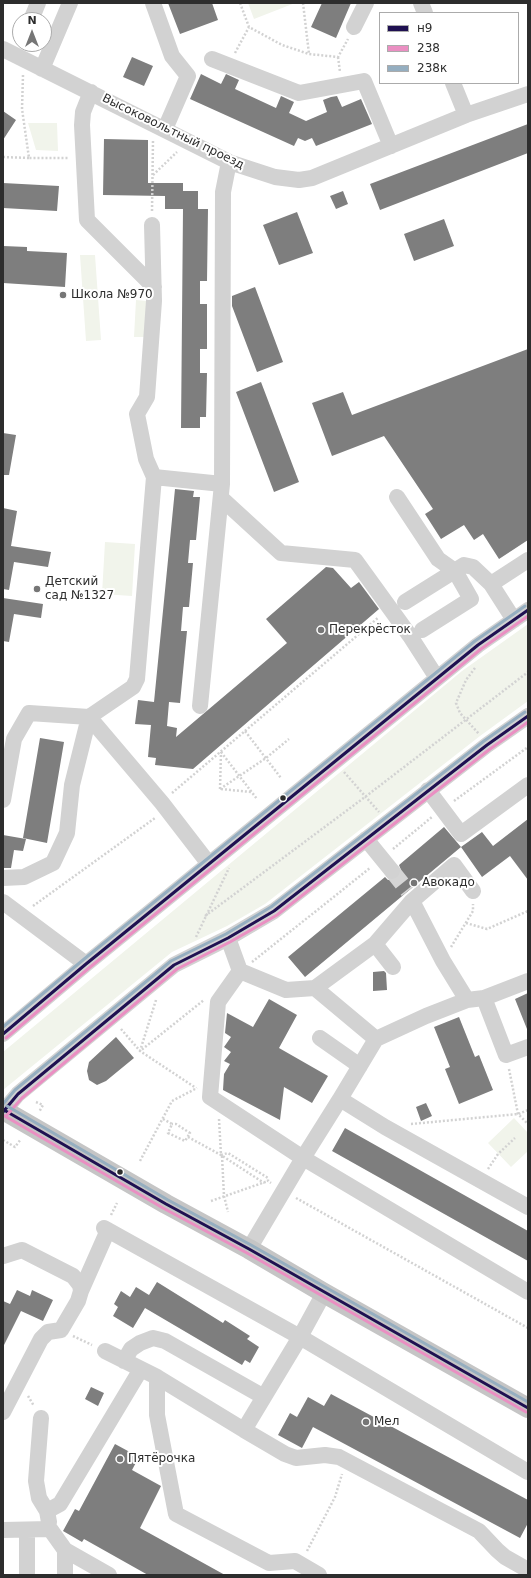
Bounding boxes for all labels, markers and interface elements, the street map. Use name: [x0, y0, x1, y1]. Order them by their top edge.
north arrow: [12, 12, 52, 52]
legend: [379, 12, 519, 84]
text: N: [27, 14, 37, 27]
text: н9: [417, 21, 432, 35]
text: 238: [417, 41, 440, 55]
text: 238к: [417, 61, 447, 75]
street label: Высоковольтный проезд: [100, 91, 246, 173]
place label: Школа №970: [71, 288, 153, 302]
marker: Школа №970: [58, 290, 68, 300]
place label: Детский сад №1327: [45, 575, 114, 603]
marker: Детский сад №1327: [32, 584, 42, 594]
place label: Перекрёсток: [329, 623, 411, 637]
marker: Перекрёсток: [316, 625, 326, 635]
unlabelled marker: [278, 793, 288, 803]
place label: Авокадо: [422, 876, 475, 890]
marker: Авокадо: [409, 878, 419, 888]
unlabelled marker: [115, 1167, 125, 1177]
place label: Мел: [374, 1415, 399, 1429]
marker: Мел: [361, 1417, 371, 1427]
place label: Пятёрочка: [128, 1452, 195, 1466]
marker: Пятёрочка: [115, 1454, 125, 1464]

